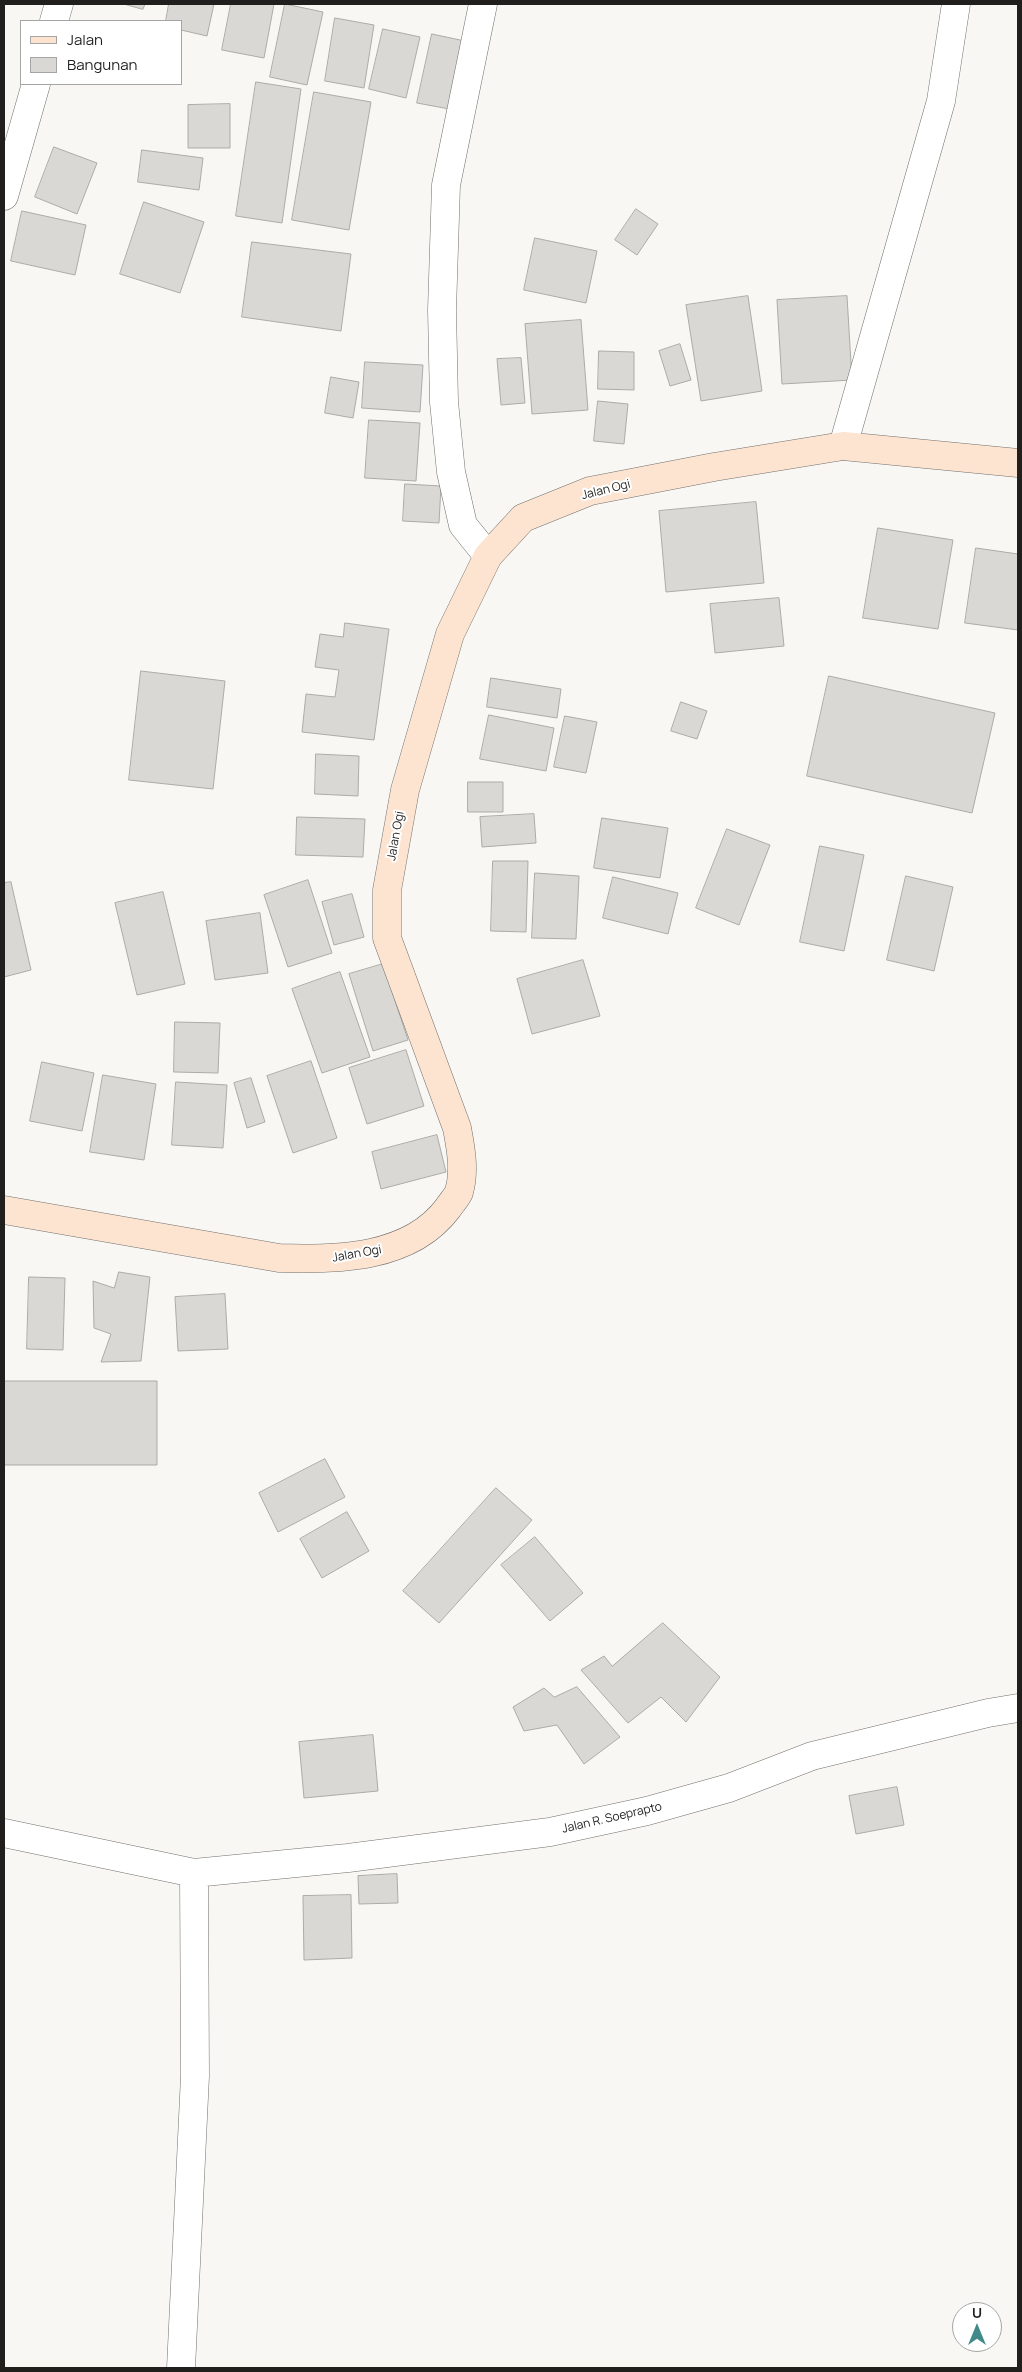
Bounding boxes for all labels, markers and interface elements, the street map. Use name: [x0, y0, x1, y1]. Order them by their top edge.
legend: [20, 20, 182, 85]
text: Jalan: [67, 29, 103, 50]
text: Bangunan: [67, 54, 137, 75]
street label: Jalan Ogi: [580, 477, 632, 503]
street label: Jalan Ogi: [385, 810, 407, 862]
street label: Jalan Ogi: [331, 1243, 383, 1265]
street label: Jalan R. Soeprapto: [561, 1799, 663, 1837]
north arrow: [952, 2302, 1002, 2352]
text: U: [972, 2303, 982, 2322]

